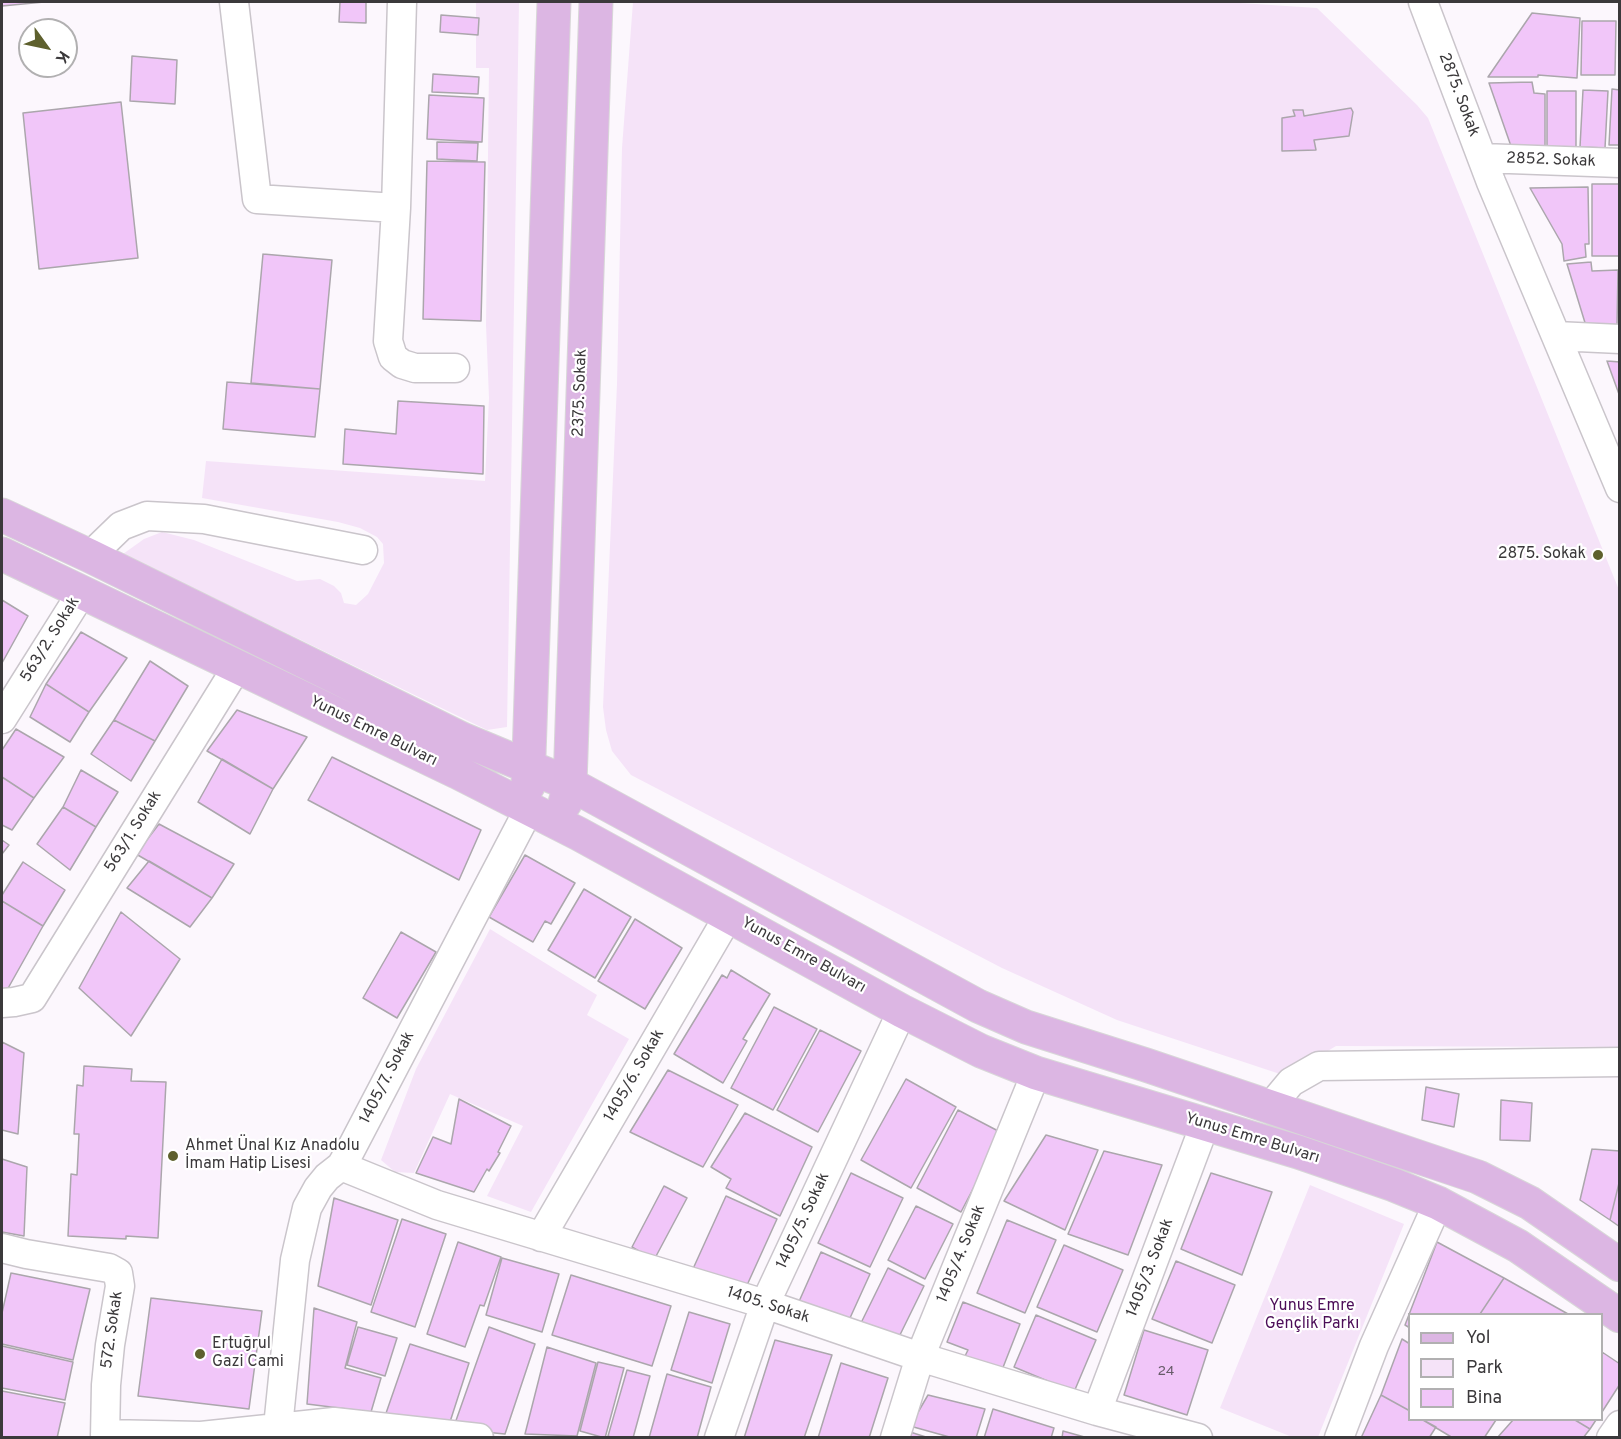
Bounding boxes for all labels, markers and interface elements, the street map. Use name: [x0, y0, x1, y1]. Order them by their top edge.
north arrow: [18, 18, 78, 78]
text: K: [50, 47, 73, 67]
street label: 2875. Sokak: [1433, 50, 1483, 140]
street label: 2852. Sokak: [1506, 150, 1596, 172]
street label: 2375. Sokak: [570, 349, 592, 437]
place label: 2875. Sokak: [1498, 545, 1586, 565]
marker: 2875. Sokak: [1591, 548, 1605, 562]
street label: 563/2. Sokak: [17, 594, 85, 686]
street label: Yunus Emre Bulvarı: [306, 693, 440, 771]
street label: 563/1. Sokak: [101, 788, 167, 876]
street label: Yunus Emre Bulvarı: [737, 914, 869, 998]
street label: 1405/6. Sokak: [601, 1026, 669, 1126]
street label: 1405/7. Sokak: [356, 1029, 420, 1127]
street label: Yunus Emre Bulvarı: [1183, 1109, 1321, 1169]
place label: Ahmet Ünal Kız Anadolu İmam Hatip Lisesi: [185, 1137, 360, 1175]
marker: Ahmet Ünal Kız Anadolu İmam Hatip Lisesi: [166, 1149, 180, 1163]
street label: 1405/5. Sokak: [773, 1170, 835, 1272]
street label: 1405/4. Sokak: [934, 1202, 990, 1306]
street label: 1405/3. Sokak: [1123, 1216, 1179, 1320]
street label: 1405. Sokak: [724, 1284, 812, 1328]
street label: 572. Sokak: [98, 1290, 128, 1370]
park label: Yunus Emre Gençlik Parkı: [1265, 1297, 1359, 1335]
legend: [1408, 1313, 1603, 1421]
text: Yol: [1466, 1327, 1491, 1350]
place label: Ertuğrul Gazi Cami: [212, 1335, 284, 1373]
marker: Ertuğrul Gazi Cami: [193, 1347, 207, 1361]
text: Park: [1466, 1357, 1503, 1380]
house number: 24: [1157, 1364, 1175, 1380]
text: Bina: [1466, 1387, 1502, 1410]

